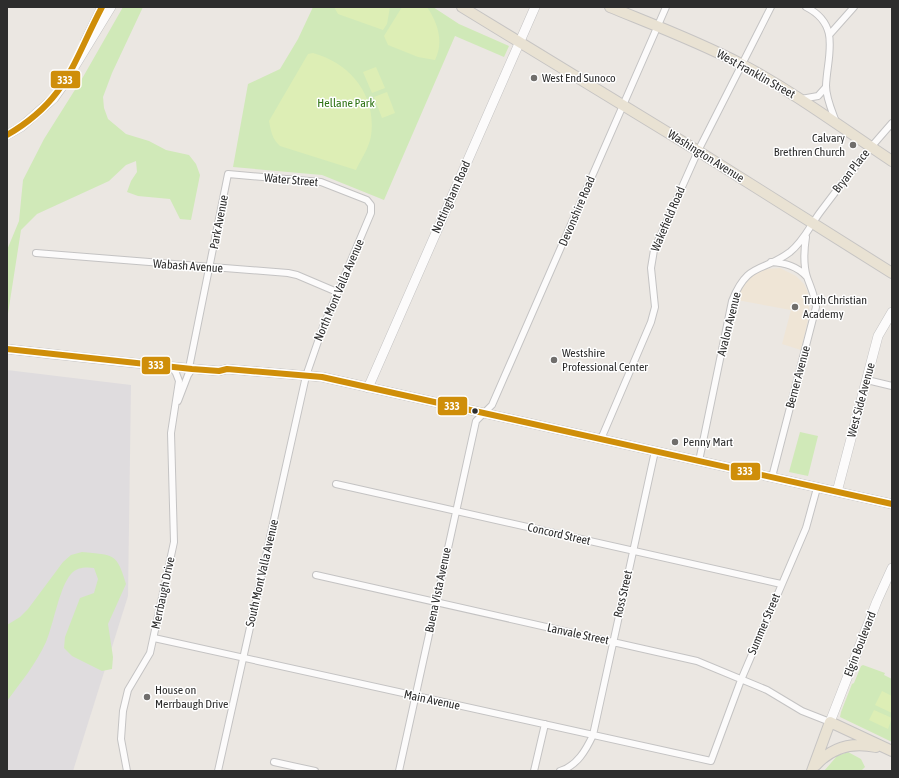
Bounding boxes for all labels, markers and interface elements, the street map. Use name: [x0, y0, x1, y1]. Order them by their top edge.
street label: West Franklin Street: [714, 47, 798, 102]
line badge: 333: [50, 70, 81, 89]
place label: West End Sunoco: [542, 71, 616, 85]
marker: West End Sunoco: [529, 73, 539, 83]
text: 333: [57, 74, 73, 86]
park label: Hellane Park: [317, 96, 375, 110]
street label: Washington Avenue: [665, 127, 747, 185]
place label: Calvary Brethren Church: [774, 131, 845, 159]
marker: Calvary Brethren Church: [848, 140, 858, 150]
street label: Bryan Place: [830, 146, 872, 196]
street label: Nottingham Road: [429, 159, 473, 235]
street label: Water Street: [263, 171, 319, 189]
street label: Devonshire Road: [556, 174, 598, 248]
street label: Wakefield Road: [648, 184, 688, 254]
street label: Park Avenue: [207, 194, 231, 250]
street label: North Mont Valla Avenue: [311, 237, 367, 343]
street label: Wabash Avenue: [153, 257, 223, 275]
street label: Avalon Avenue: [714, 290, 744, 358]
place label: Truth Christian Academy: [803, 293, 867, 321]
marker: Truth Christian Academy: [790, 302, 800, 312]
street label: Berner Avenue: [783, 344, 813, 410]
place label: Westshire Professional Center: [562, 346, 648, 374]
marker: Westshire Professional Center: [549, 355, 559, 365]
line badge: 333: [141, 356, 171, 375]
text: 333: [148, 359, 164, 371]
street label: West Side Avenue: [844, 361, 878, 439]
line badge: 333: [437, 396, 468, 416]
text: 333: [444, 400, 460, 412]
unlabelled marker: [470, 406, 480, 416]
place label: Penny Mart: [683, 435, 733, 449]
marker: Penny Mart: [670, 437, 680, 447]
line badge: 333: [730, 462, 761, 481]
text: 333: [737, 465, 753, 477]
street label: South Mont Valla Avenue: [243, 518, 281, 628]
street label: Concord Street: [526, 520, 592, 548]
street label: Buena Vista Avenue: [422, 546, 454, 634]
street label: Merrbaugh Drive: [149, 556, 177, 630]
street label: Ross Street: [611, 568, 635, 619]
street label: Summer Street: [745, 591, 783, 657]
street label: Elgin Boulevard: [841, 609, 879, 679]
street label: Lanvale Street: [546, 621, 611, 648]
place label: House on Merrbaugh Drive: [155, 683, 229, 711]
street label: Main Avenue: [403, 687, 461, 713]
marker: House on Merrbaugh Drive: [142, 692, 152, 702]

